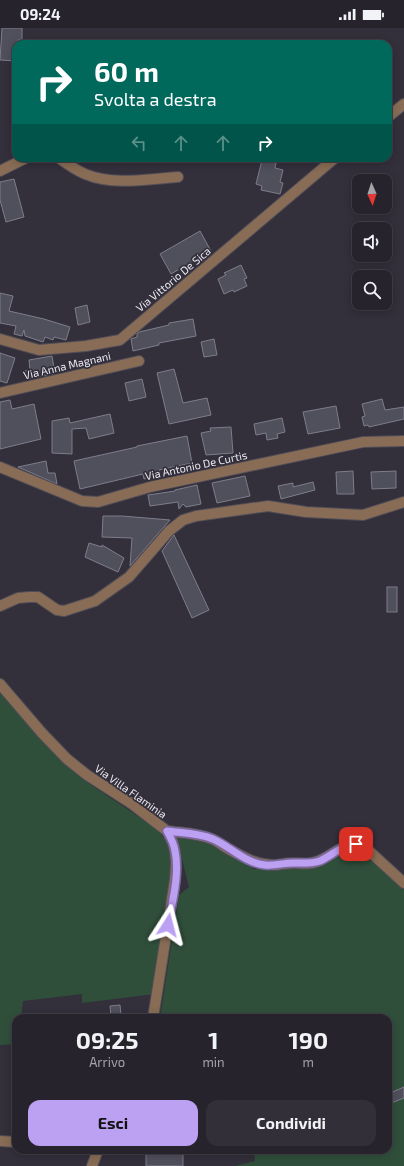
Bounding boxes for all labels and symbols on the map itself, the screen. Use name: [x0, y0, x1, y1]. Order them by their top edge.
north arrow: [352, 174, 392, 214]
street label: Via Vittorio De Sica: [133, 244, 213, 314]
street label: Via Anna Magnani: [22, 349, 112, 381]
street label: Via Antonio De Curtis: [144, 448, 249, 482]
street label: Via Villa Flaminia: [93, 761, 169, 821]
pin: [339, 827, 373, 861]
position arrow: [147, 904, 189, 946]

